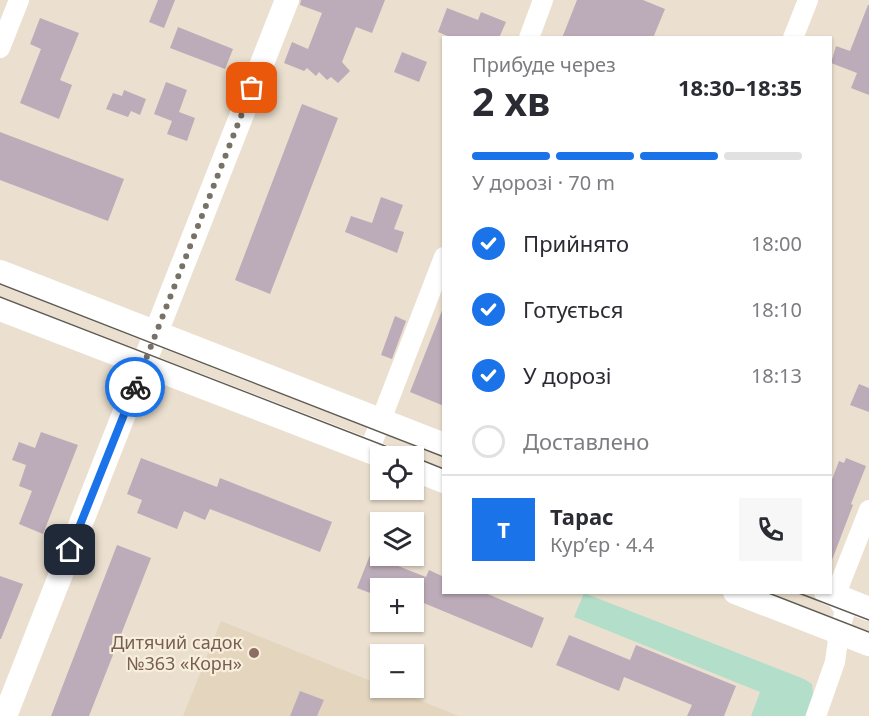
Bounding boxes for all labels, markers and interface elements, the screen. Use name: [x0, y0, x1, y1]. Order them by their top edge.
text: Прибуде через: [472, 51, 616, 78]
pin: [226, 62, 277, 113]
icon: bag: [235, 71, 268, 104]
text: 18:30–18:35: [678, 72, 802, 102]
text: 2 хв: [472, 74, 550, 127]
text: У дорозі · 70 m: [472, 169, 615, 196]
icon: check: [472, 227, 505, 260]
text: Прийнято: [523, 228, 629, 258]
text: 18:00: [751, 230, 802, 257]
icon: check: [472, 293, 505, 326]
text: Готується: [523, 294, 623, 324]
text: 18:10: [751, 296, 802, 323]
courier: [105, 357, 165, 417]
icon: check: [472, 359, 505, 392]
text: У дорозі: [523, 360, 612, 390]
text: 18:13: [751, 362, 802, 389]
icon: bike: [119, 371, 152, 404]
text: Доставлено: [523, 426, 649, 456]
map controls: [370, 446, 424, 698]
button: locate: [370, 446, 424, 500]
button: phone: [739, 498, 802, 561]
text: Тарас: [550, 501, 614, 531]
button: layers: [370, 512, 424, 566]
text: Т: [497, 514, 510, 544]
pin: [44, 524, 95, 575]
text: Кур’єр · 4.4: [550, 531, 654, 558]
icon: home: [53, 533, 86, 566]
button: +: [370, 578, 424, 632]
place label: Дитячий садок №363 «Корн»: [111, 630, 242, 675]
button: −: [370, 644, 424, 698]
marker: Дитячий садок №363 «Корн»: [247, 646, 261, 660]

